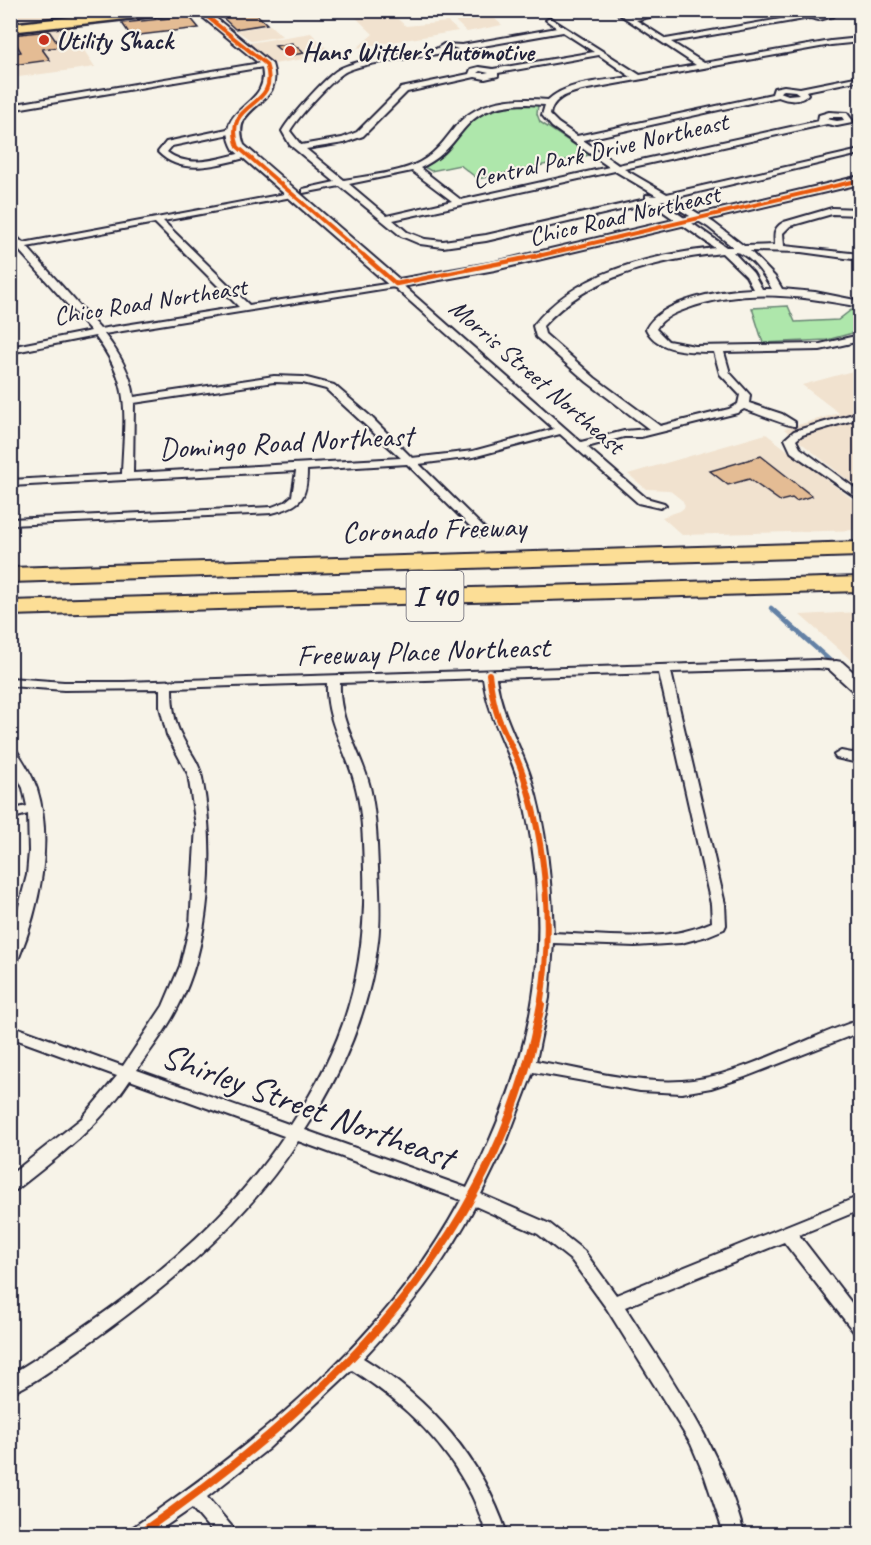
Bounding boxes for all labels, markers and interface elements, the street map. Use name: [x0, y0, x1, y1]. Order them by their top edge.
place label: Utility Shack: [56, 24, 175, 57]
marker: Utility Shack: [37, 33, 51, 47]
place label: Hans Wittler's Automotive: [302, 35, 536, 68]
marker: Hans Wittler's Automotive: [283, 44, 297, 58]
street label: Central Park Drive Northeast: [469, 105, 733, 196]
street label: Chico Road Northeast: [526, 177, 725, 253]
street label: Chico Road Northeast: [51, 270, 251, 333]
street label: Morris Street Northeast: [442, 291, 633, 463]
street label: Domingo Road Northeast: [158, 416, 418, 468]
street label: Coronado Freeway: [341, 507, 529, 551]
road number: I 40: [406, 571, 464, 621]
street label: Freeway Place Northeast: [296, 627, 553, 674]
street label: Shirley Street Northeast: [155, 1032, 465, 1182]

